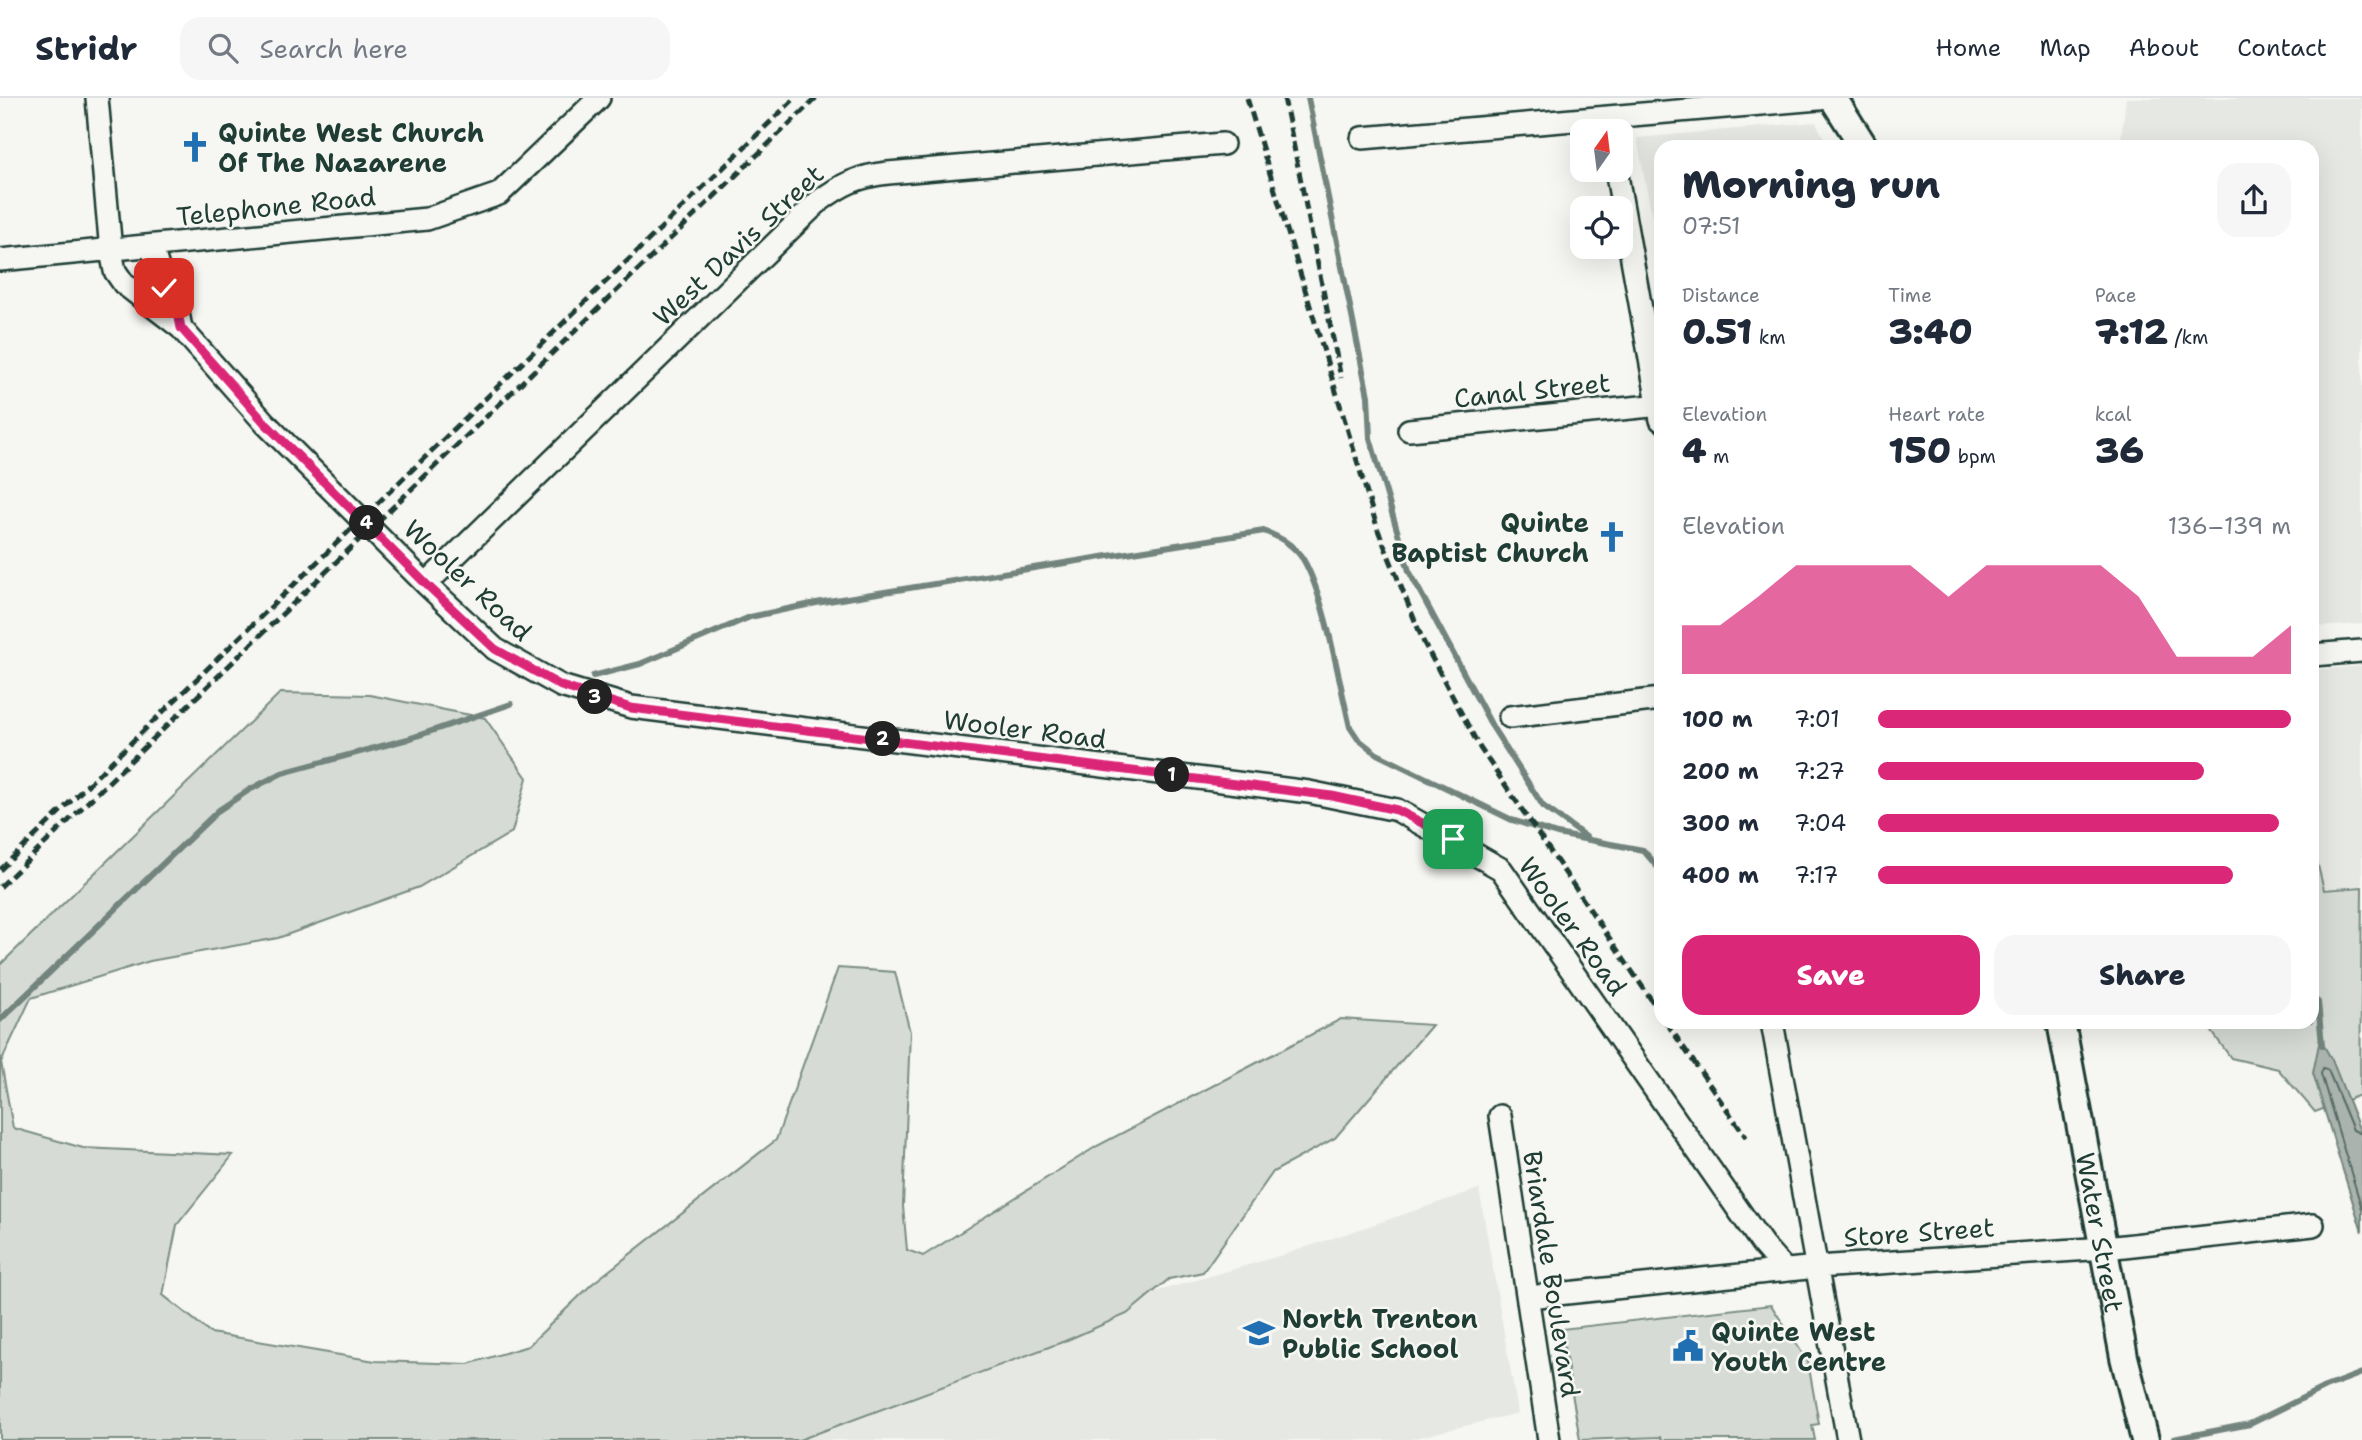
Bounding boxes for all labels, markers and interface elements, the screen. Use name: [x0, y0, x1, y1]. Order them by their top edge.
search box: [180, 17, 670, 80]
text: Stridr: [35, 26, 138, 71]
icon: search: [204, 29, 242, 67]
text: Search here: [260, 31, 408, 66]
text: Home: [1935, 32, 2001, 64]
text: Map: [2039, 32, 2091, 64]
text: About: [2129, 32, 2199, 64]
text: Contact: [2237, 32, 2327, 64]
place label: Quinte West Church Of The Nazarene: [218, 115, 484, 180]
north arrow: [1570, 119, 1633, 182]
map controls: [1570, 119, 1633, 259]
church icon: Quinte West Church Of The Nazarene: [178, 130, 212, 164]
street label: West Davis Street: [645, 157, 831, 333]
text: Morning run: [1682, 159, 1940, 210]
button: share: [2217, 163, 2291, 237]
street label: Telephone Road: [175, 178, 377, 234]
button: locate: [1570, 196, 1633, 259]
text: 07:51: [1682, 211, 1741, 241]
pin: [134, 258, 194, 318]
icon: check: [145, 269, 183, 307]
text: Distance: [1682, 283, 1760, 308]
text: Time: [1888, 283, 1932, 308]
text: Pace: [2095, 283, 2136, 308]
text: 0.51: [1682, 308, 1752, 355]
text: 3:40: [1888, 308, 1973, 355]
text: 7:12: [2095, 308, 2168, 355]
text: km: [1752, 325, 1786, 350]
text: /km: [2168, 325, 2208, 350]
street label: Canal Street: [1452, 364, 1612, 416]
text: Elevation: [1682, 402, 1767, 427]
text: Heart rate: [1888, 402, 1985, 427]
text: kcal: [2095, 402, 2132, 427]
text: 4: [1682, 427, 1707, 474]
text: 150: [1888, 427, 1951, 474]
text: 36: [2095, 427, 2144, 474]
text: m: [1707, 444, 1729, 469]
text: bpm: [1951, 444, 1996, 469]
place label: Quinte Baptist Church: [1391, 505, 1589, 570]
pin: 4: [350, 506, 384, 540]
text: 4: [360, 510, 373, 535]
street label: Wooler Road: [396, 511, 540, 649]
text: Elevation: [1682, 511, 1785, 541]
text: 136–139 m: [2168, 511, 2291, 541]
church icon: Quinte Baptist Church: [1595, 520, 1629, 554]
pin: 3: [578, 680, 612, 714]
text: 3: [588, 684, 601, 709]
street label: Wooler Road: [942, 702, 1108, 756]
text: 100 m: [1682, 704, 1753, 734]
text: 7:01: [1794, 704, 1840, 734]
pin: 2: [866, 722, 900, 756]
text: 2: [876, 726, 889, 751]
text: 200 m: [1682, 756, 1759, 786]
text: 7:27: [1794, 756, 1845, 786]
pin: 1: [1154, 758, 1190, 792]
text: 1: [1167, 762, 1176, 787]
text: 300 m: [1682, 808, 1759, 838]
text: 7:04: [1794, 808, 1846, 838]
pin: [1423, 809, 1483, 869]
icon: arrive: [1434, 820, 1472, 858]
street label: Wooler Road: [1511, 850, 1635, 1002]
text: 400 m: [1682, 860, 1759, 890]
text: 7:17: [1794, 860, 1838, 890]
button: Save: [1682, 935, 1980, 1015]
button: Share: [1994, 935, 2291, 1015]
street label: Briardale Boulevard: [1515, 1148, 1589, 1400]
street label: Water Street: [2068, 1149, 2133, 1315]
street label: Store Street: [1842, 1209, 1996, 1255]
place label: North Trenton Public School: [1282, 1301, 1478, 1366]
place label: Quinte West Youth Centre: [1711, 1314, 1886, 1379]
school or university icon: North Trenton Public School: [1242, 1316, 1276, 1350]
public building icon: Quinte West Youth Centre: [1671, 1329, 1705, 1363]

